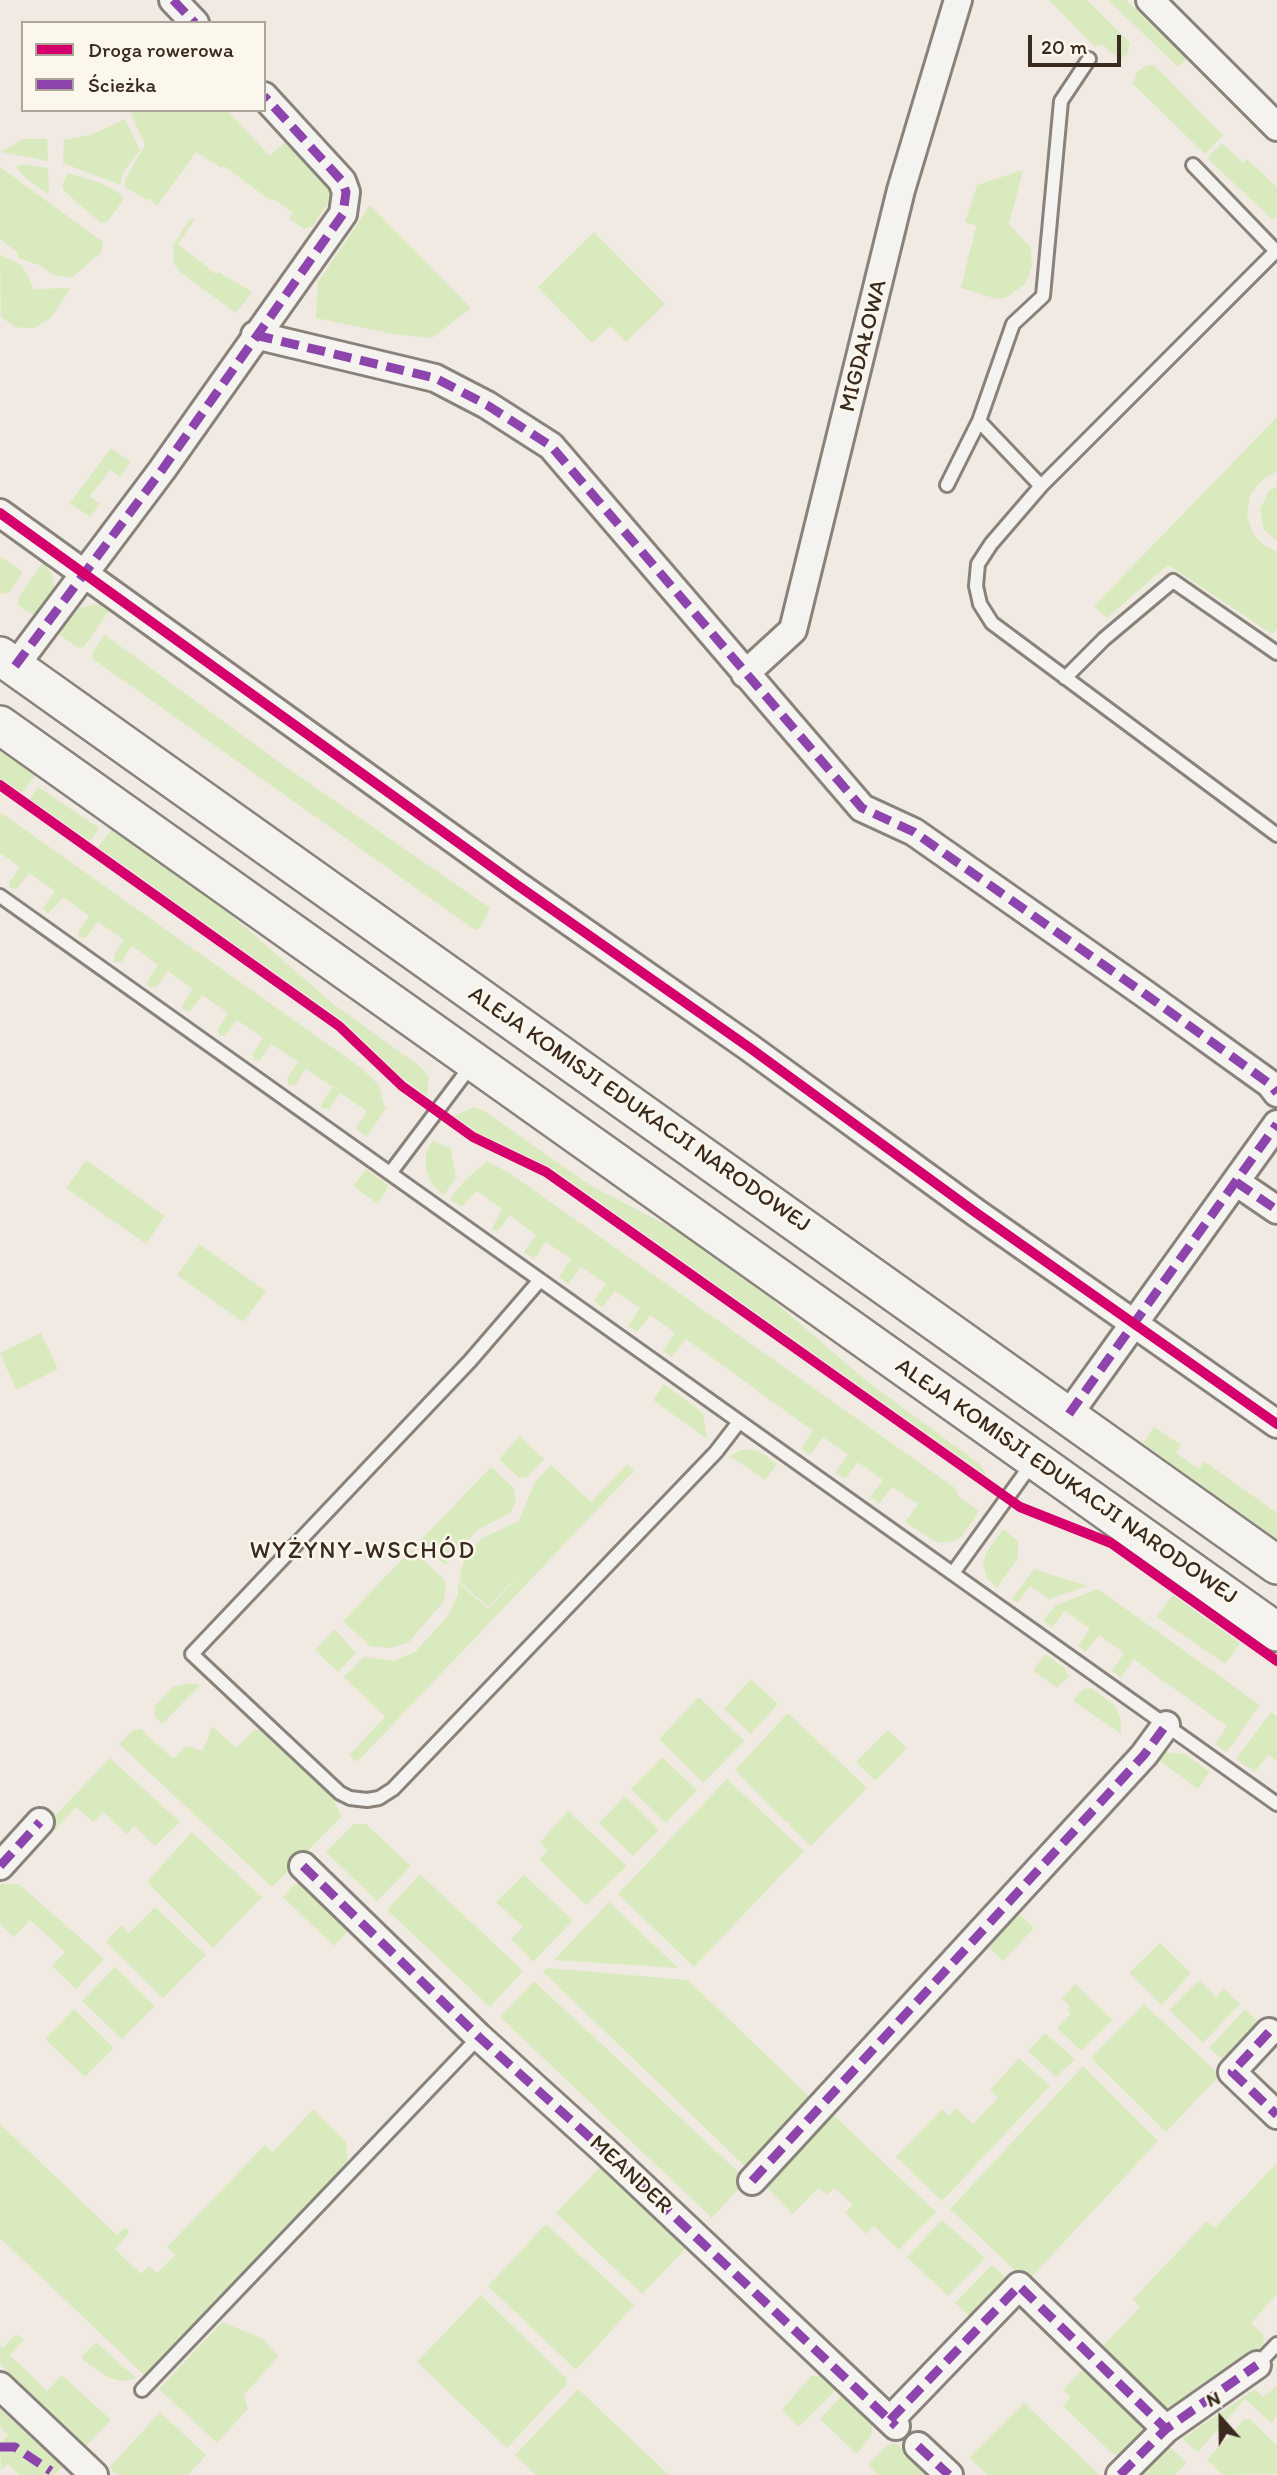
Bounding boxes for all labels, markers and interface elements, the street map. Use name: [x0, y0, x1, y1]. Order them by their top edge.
legend: [21, 21, 266, 112]
scale bar: [1032, 21, 1125, 65]
text: 20 m: [1041, 34, 1087, 59]
text: Droga rowerowa: [88, 37, 234, 62]
text: Ścieżka: [88, 72, 156, 97]
street label: MIGDAŁOWA: [834, 277, 894, 415]
street label: ALEJA KOMISJI EDUKACJI NARODOWEJ: [463, 981, 815, 1239]
street label: ALEJA KOMISJI EDUKACJI NARODOWEJ: [890, 1353, 1242, 1611]
district label: WYŻYNY-WSCHÓD: [251, 1538, 475, 1566]
street label: MEANDER: [583, 2130, 677, 2220]
north arrow: [1186, 2384, 1256, 2454]
text: N: [1203, 2386, 1223, 2412]

